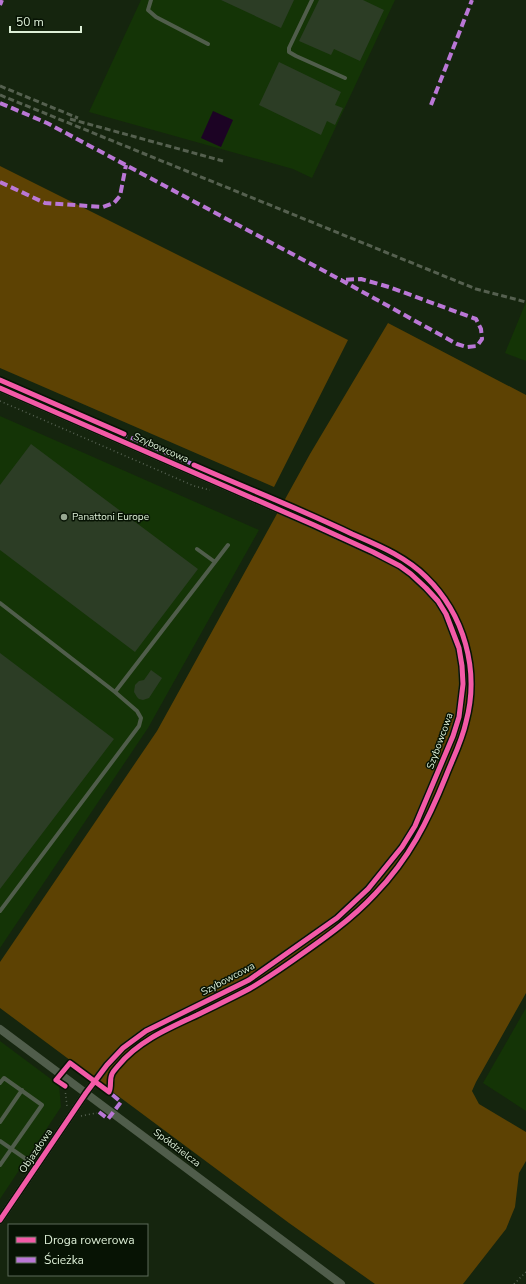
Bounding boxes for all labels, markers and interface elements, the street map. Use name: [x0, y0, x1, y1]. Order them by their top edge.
scale bar: [10, 8, 81, 34]
text: 50 m: [16, 14, 44, 30]
street label: Szybowcowa: [131, 430, 191, 466]
place label: Panattoni Europe: [72, 510, 149, 524]
marker: Panattoni Europe: [59, 512, 69, 522]
street label: Szybowcowa: [423, 711, 457, 771]
street label: Szybowcowa: [199, 959, 257, 999]
street label: Objazdowa: [16, 1126, 56, 1176]
street label: Spółdzielcza: [150, 1126, 204, 1170]
legend: [8, 1224, 148, 1276]
text: Droga rowerowa: [44, 1232, 135, 1248]
text: Ścieżka: [44, 1252, 84, 1268]

